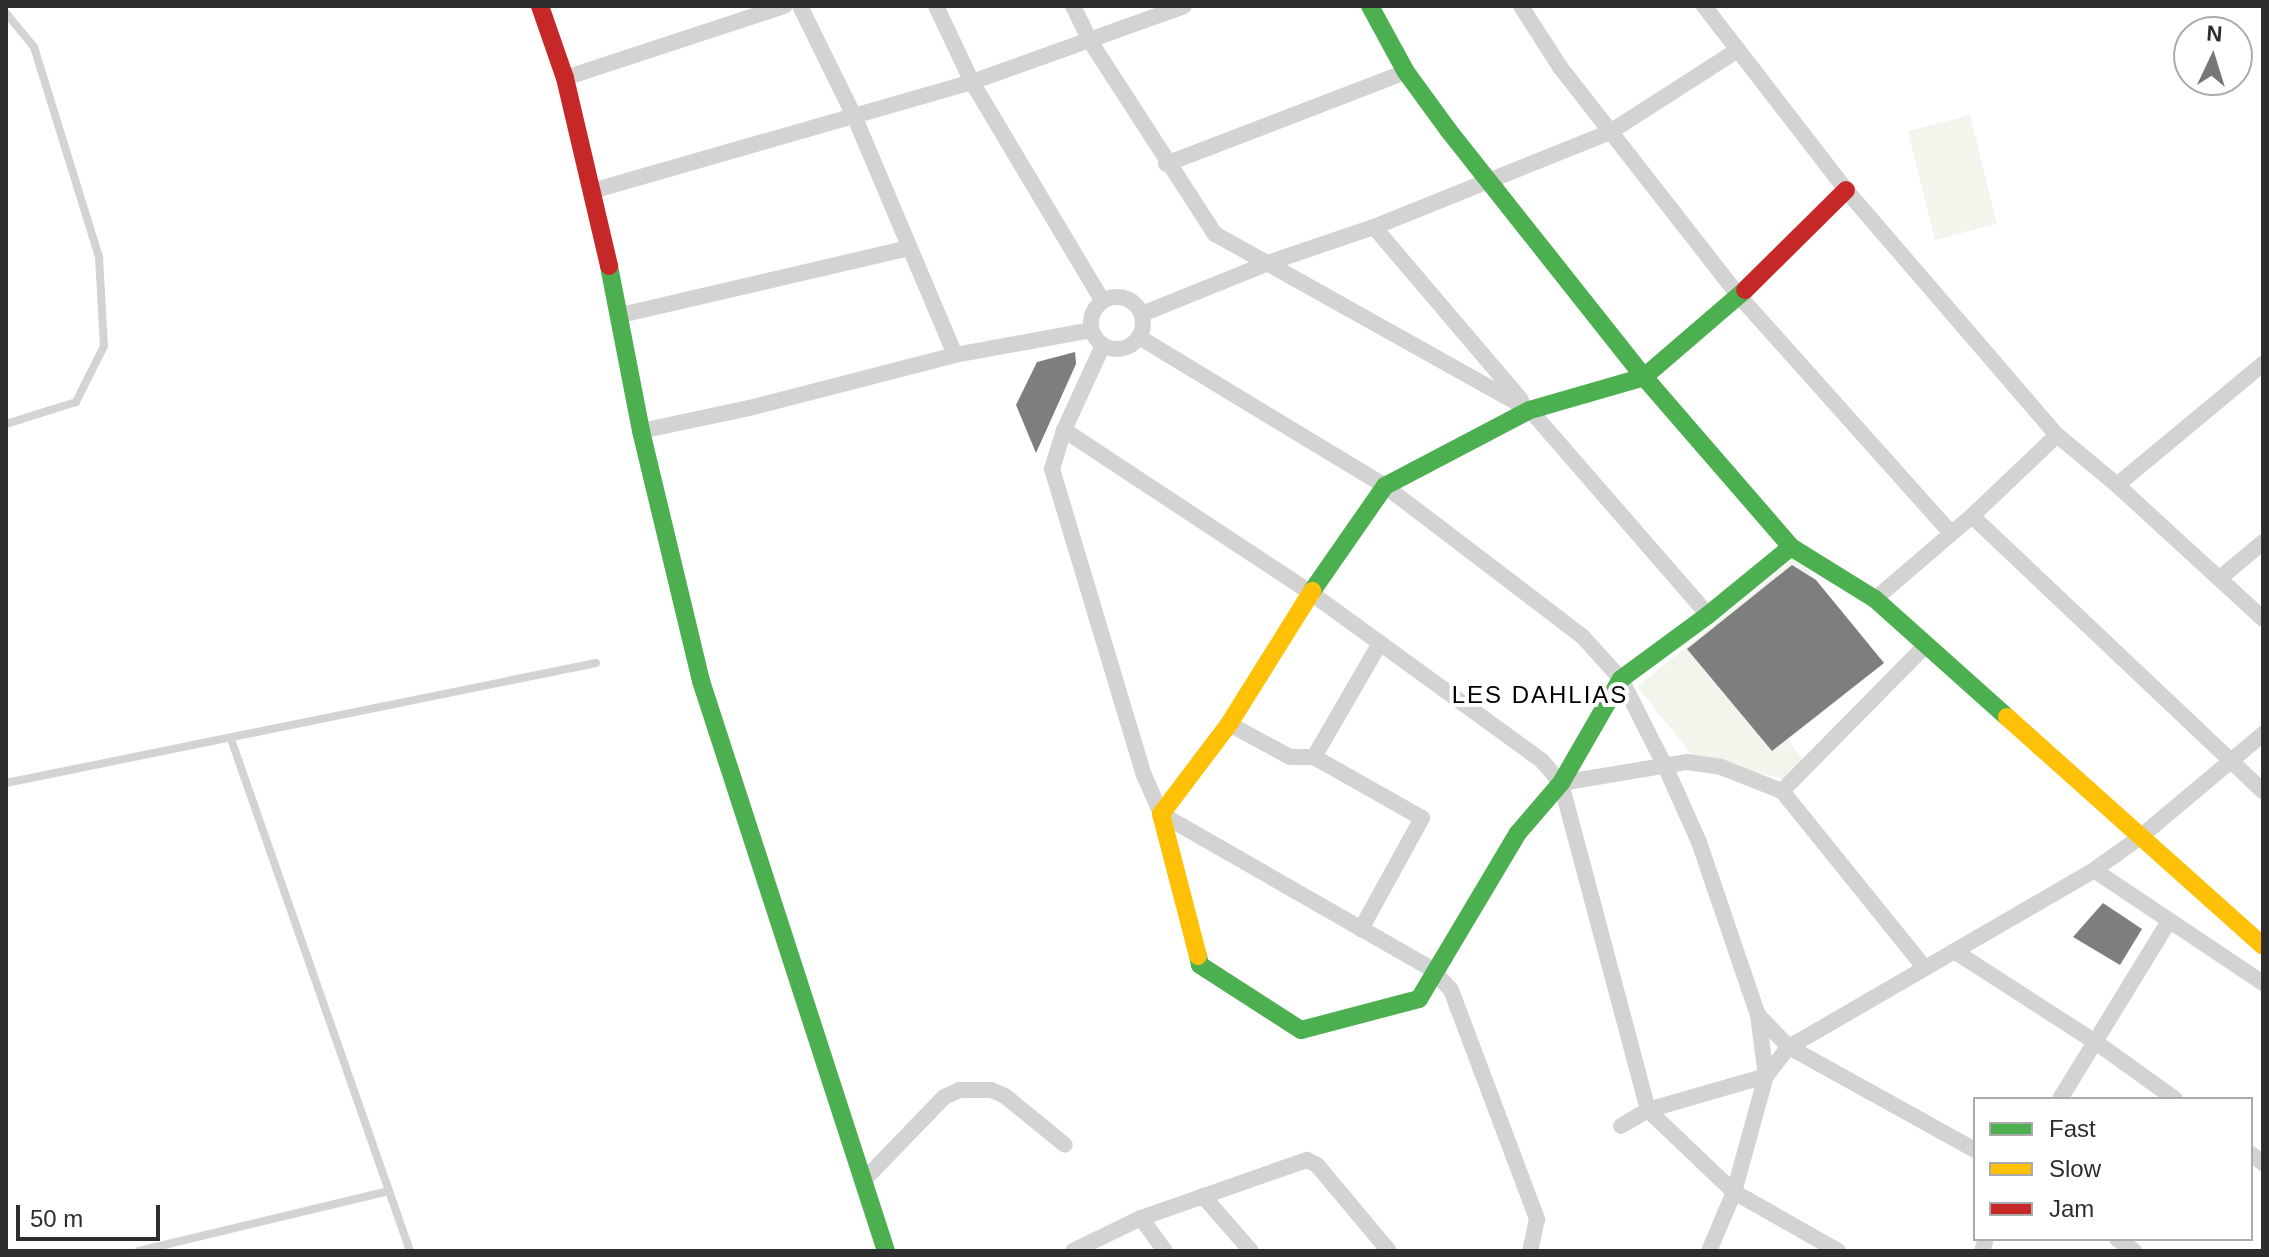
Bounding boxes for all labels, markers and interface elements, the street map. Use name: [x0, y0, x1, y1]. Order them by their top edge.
north arrow: [2173, 16, 2253, 96]
text: N: [2206, 21, 2223, 47]
district label: LES DAHLIAS: [1452, 681, 1628, 709]
legend: [1973, 1097, 2253, 1241]
text: Fast: [2049, 1115, 2096, 1142]
text: Slow: [2049, 1155, 2101, 1182]
scale bar: [20, 1189, 164, 1239]
text: Jam: [2049, 1195, 2094, 1222]
text: 50 m: [30, 1205, 83, 1232]

